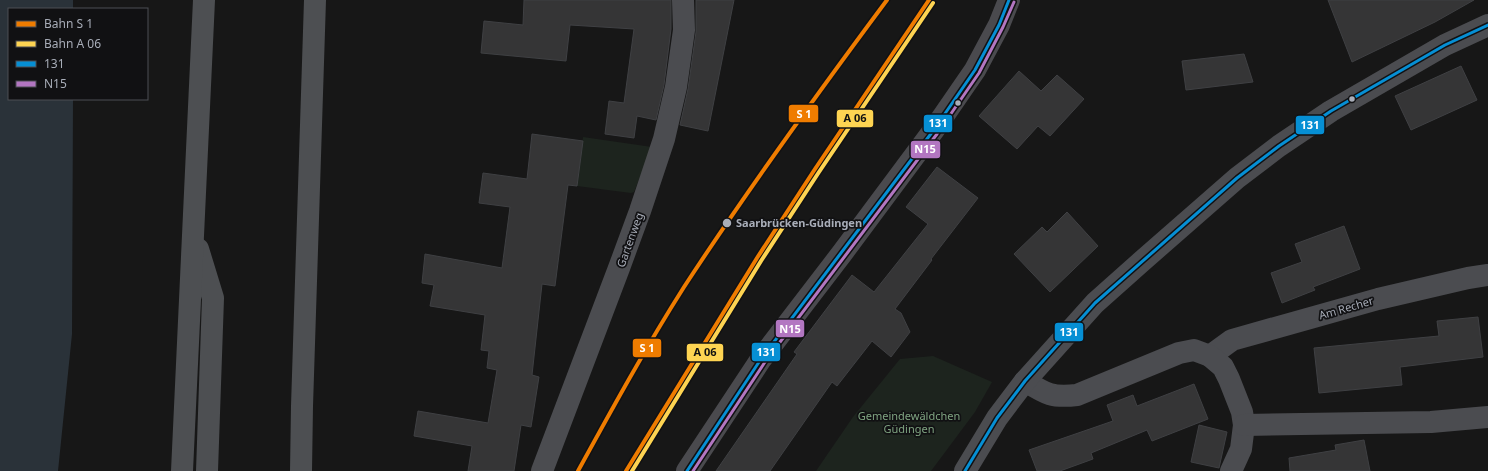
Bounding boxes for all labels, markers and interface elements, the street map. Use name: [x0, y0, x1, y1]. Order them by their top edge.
legend: [8, 8, 148, 100]
text: Bahn S 1: [44, 15, 93, 32]
text: Bahn A 06: [44, 35, 101, 52]
text: 131: [44, 55, 65, 72]
text: N15: [44, 75, 67, 92]
unlabelled marker: [1347, 94, 1357, 104]
unlabelled marker: [953, 98, 963, 108]
line badge: S 1: [788, 104, 819, 123]
text: S 1: [796, 106, 812, 121]
line badge: A 06: [836, 109, 874, 128]
text: A 06: [843, 110, 867, 125]
line badge: 131: [923, 114, 953, 133]
text: 131: [929, 115, 947, 130]
line badge: 131: [1295, 115, 1325, 135]
text: 131: [1301, 117, 1319, 132]
line badge: N15: [910, 140, 941, 159]
text: N15: [914, 141, 936, 156]
street label: Gartenweg: [613, 210, 646, 269]
place label: Saarbrücken-Güdingen: [736, 215, 862, 230]
marker: Saarbrücken-Güdingen: [721, 217, 733, 229]
street label: Am Recher: [1317, 292, 1375, 322]
line badge: N15: [775, 319, 805, 338]
text: N15: [779, 321, 801, 336]
line badge: 131: [1054, 322, 1084, 342]
text: 131: [1060, 324, 1078, 339]
line badge: S 1: [632, 338, 662, 358]
text: S 1: [639, 340, 655, 355]
line badge: 131: [751, 342, 781, 362]
line badge: A 06: [686, 343, 724, 362]
text: A 06: [693, 344, 717, 359]
text: 131: [757, 344, 775, 359]
park label: Gemeindewäldchen Güdingen: [858, 408, 960, 436]

